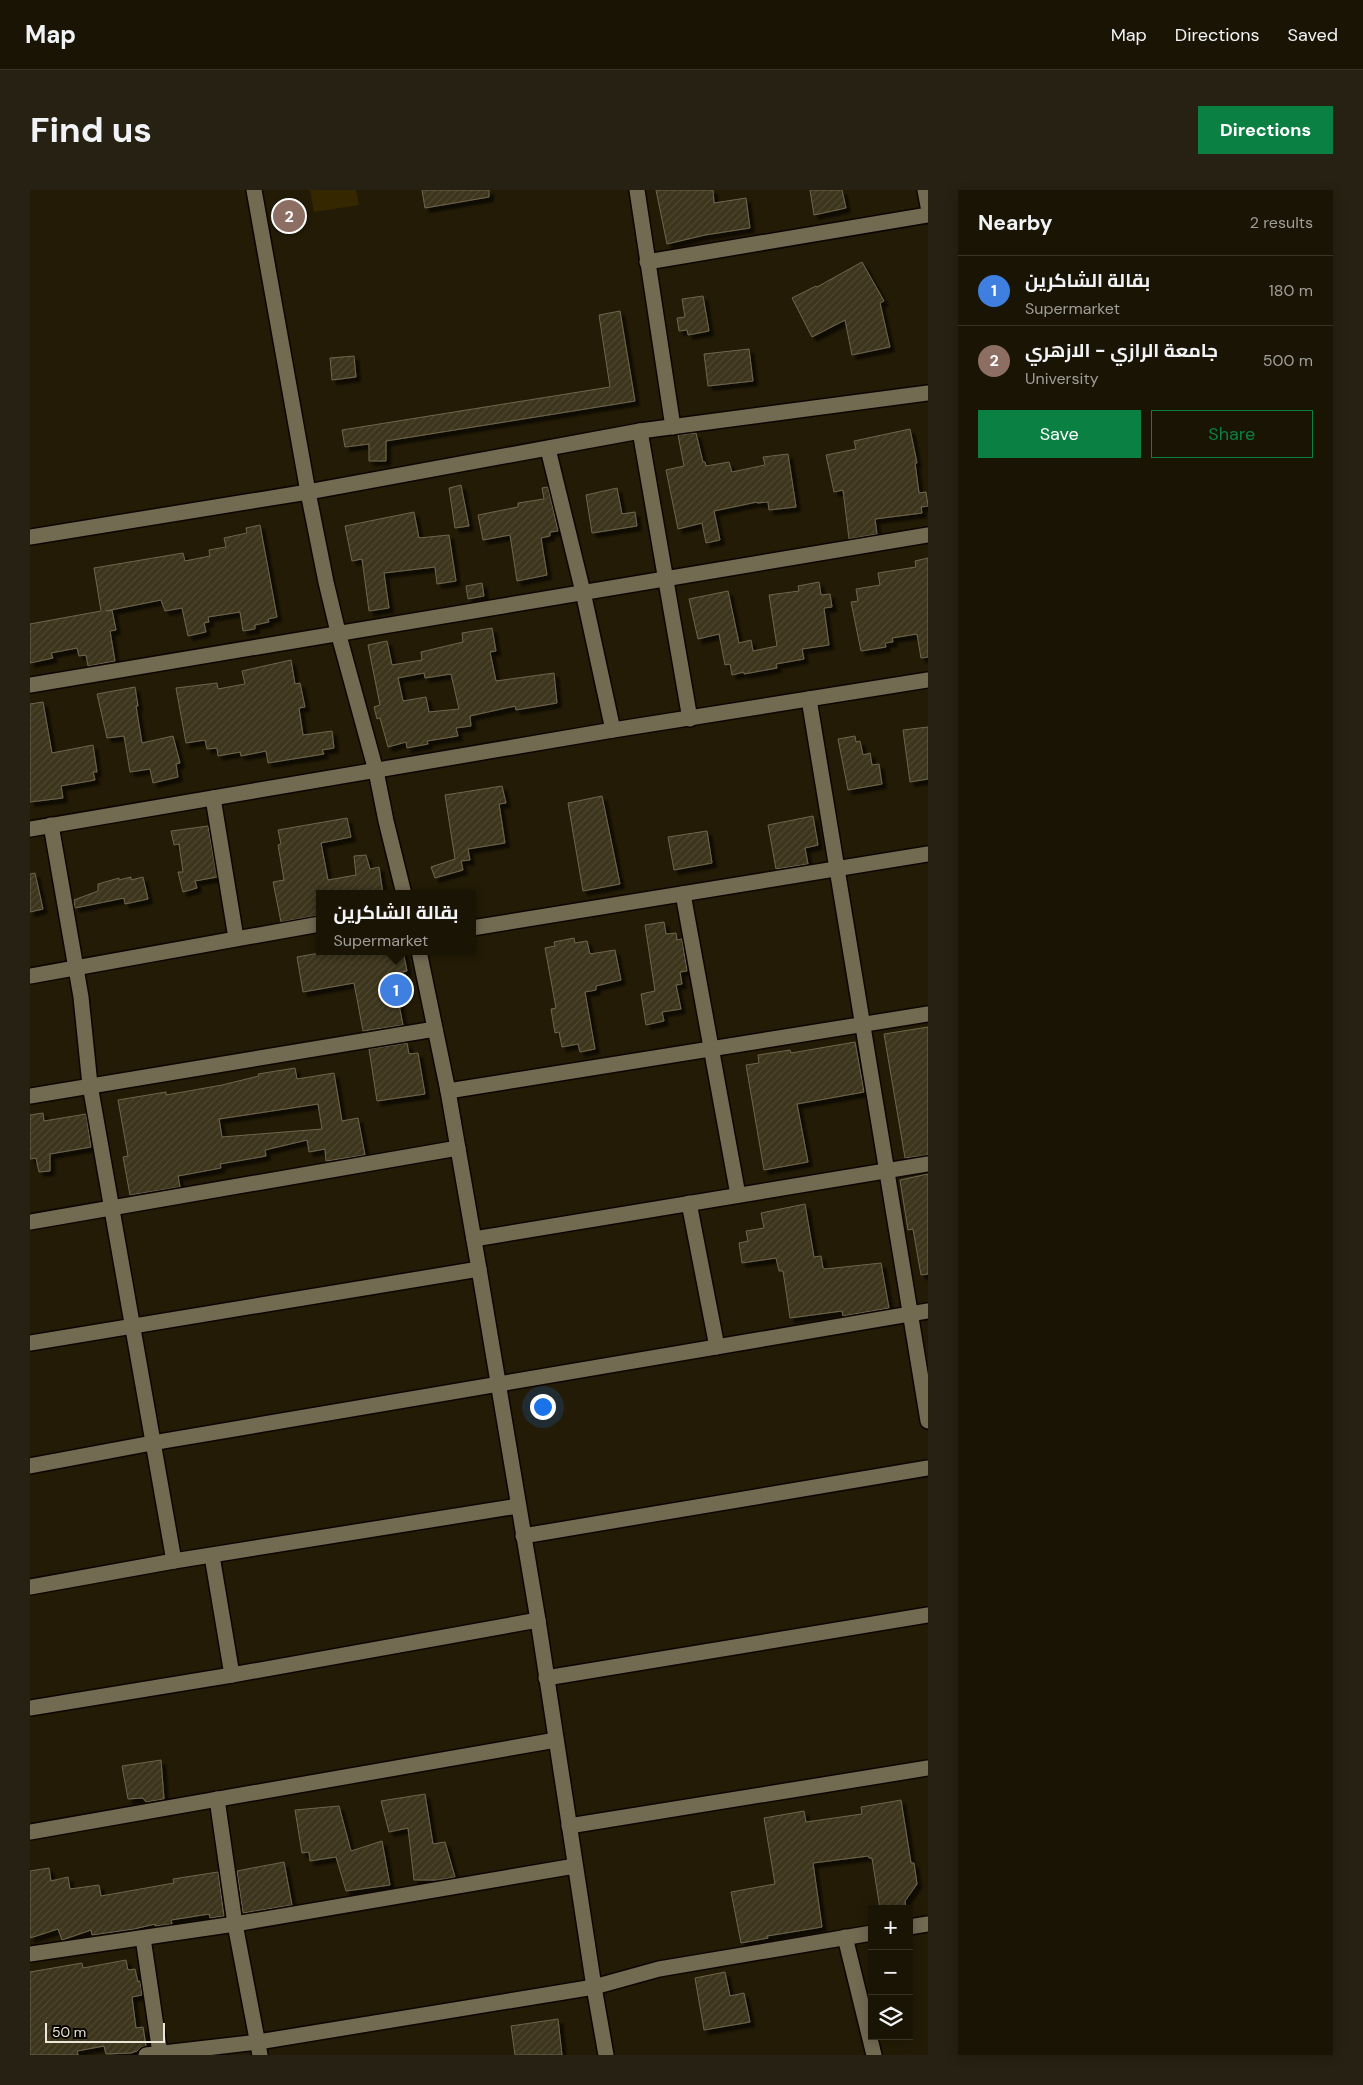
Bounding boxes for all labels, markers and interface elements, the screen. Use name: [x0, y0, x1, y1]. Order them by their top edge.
text: Map: [25, 19, 76, 50]
text: Map: [1111, 23, 1147, 47]
text: Directions: [1175, 23, 1260, 47]
text: Saved: [1288, 23, 1338, 47]
button: Directions: [1198, 106, 1333, 154]
text: Find us: [30, 107, 152, 153]
pin: 2: [273, 197, 305, 235]
text: Nearby: [978, 209, 1052, 237]
text: 2 results: [1250, 212, 1313, 233]
text: بقالة الشاكرين: [1025, 268, 1150, 293]
text: 1: [991, 280, 997, 301]
text: 180 m: [1269, 280, 1313, 301]
text: Supermarket: [1025, 298, 1120, 319]
text: جامعة الرازي - الازهري: [1025, 338, 1218, 363]
text: 2: [989, 350, 999, 371]
text: 500 m: [1263, 350, 1313, 371]
text: University: [1025, 368, 1099, 389]
button: Save: [978, 410, 1141, 458]
button: Share: [1151, 410, 1313, 458]
popup: [316, 890, 476, 955]
text: بقالة الشاكرين: [333, 900, 459, 925]
text: Supermarket: [333, 930, 428, 951]
pin: 1: [380, 971, 412, 1009]
your location: [530, 1394, 556, 1420]
map controls: [868, 1905, 913, 2040]
button: +: [868, 1905, 913, 1950]
button: −: [868, 1950, 913, 1995]
button: layers: [868, 1995, 913, 2040]
scale bar: [45, 2020, 165, 2043]
text: 50 m: [52, 2023, 86, 2041]

